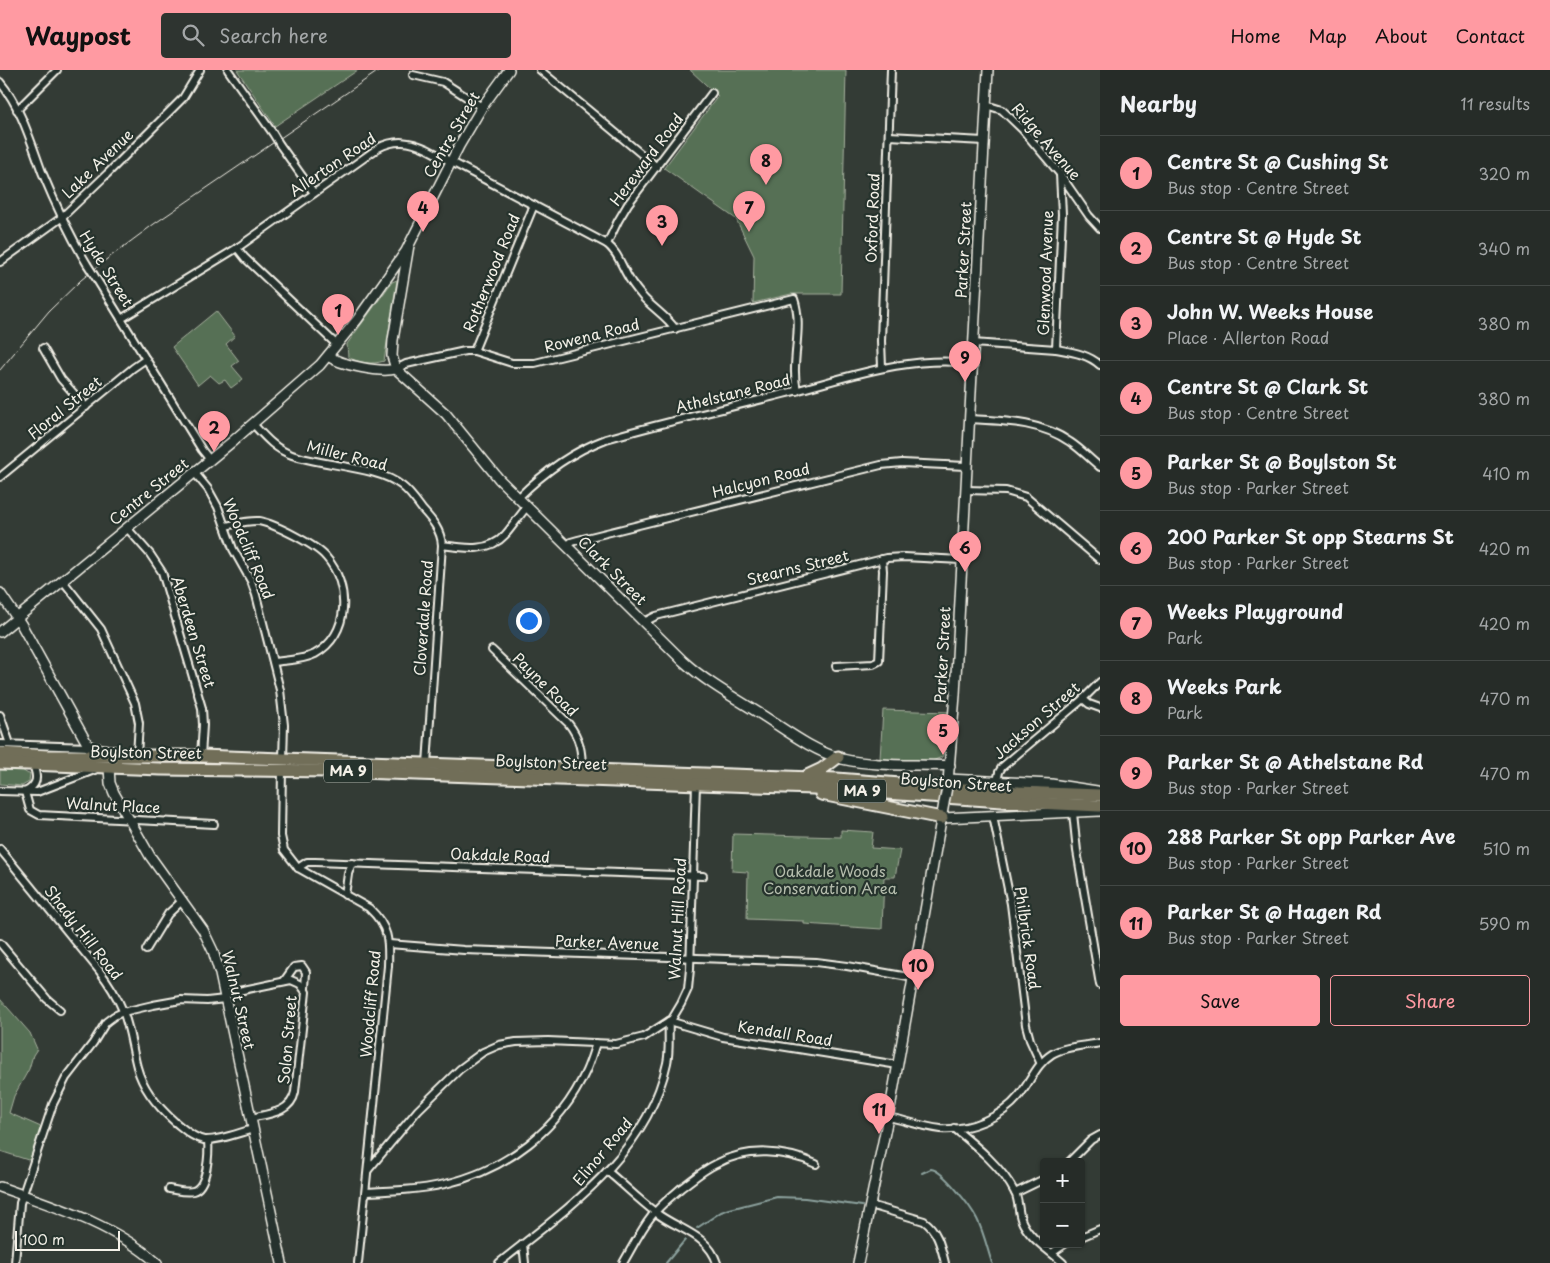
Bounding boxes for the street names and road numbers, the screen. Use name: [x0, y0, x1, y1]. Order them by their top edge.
street label: Centre Street: [417, 87, 485, 182]
street label: Ridge Avenue: [1007, 97, 1087, 185]
street label: Hereward Road: [603, 108, 688, 210]
street label: Lake Avenue: [56, 123, 138, 203]
street label: Allerton Road: [284, 126, 380, 201]
street label: Oxford Road: [858, 172, 885, 263]
street label: Parker Street: [948, 201, 977, 299]
street label: Rotherwood Road: [456, 210, 525, 335]
street label: Glenwood Avenue: [1031, 210, 1058, 336]
street label: Hyde Street: [75, 226, 140, 311]
street label: Rowena Road: [541, 312, 642, 358]
street label: Athelstane Road: [673, 367, 793, 418]
street label: Floral Street: [22, 370, 106, 444]
street label: Miller Road: [305, 433, 390, 476]
street label: Centre Street: [103, 451, 193, 530]
street label: Halcyon Road: [709, 456, 812, 503]
street label: Woodcliff Road: [218, 494, 281, 603]
street label: Clark Street: [573, 530, 653, 610]
street label: Stearns Street: [744, 543, 851, 590]
street label: Cloverdale Road: [407, 559, 438, 677]
street label: Aberdeen Street: [166, 573, 222, 690]
street label: Parker Street: [927, 606, 956, 704]
street label: Payne Road: [508, 647, 584, 721]
street label: Jackson Street: [988, 676, 1084, 764]
street label: Boylston Street: [90, 739, 202, 764]
street label: Boylston Street: [495, 748, 607, 775]
road number: MA 9: [324, 759, 372, 782]
street label: Boylston Street: [900, 766, 1013, 797]
road number: MA 9: [838, 779, 886, 802]
street label: Walnut Place: [65, 791, 161, 818]
street label: Oakdale Road: [450, 841, 550, 868]
street label: Walnut Hill Road: [662, 857, 691, 981]
street label: Shady Hill Road: [40, 880, 129, 985]
street label: Philbrick Road: [1010, 885, 1047, 991]
street label: Parker Avenue: [555, 928, 659, 955]
street label: Walnut Street: [217, 948, 262, 1052]
street label: Woodcliff Road: [353, 949, 386, 1059]
street label: Solon Street: [271, 994, 302, 1085]
street label: Kendall Road: [736, 1014, 834, 1051]
street label: Elinor Road: [566, 1112, 637, 1190]

